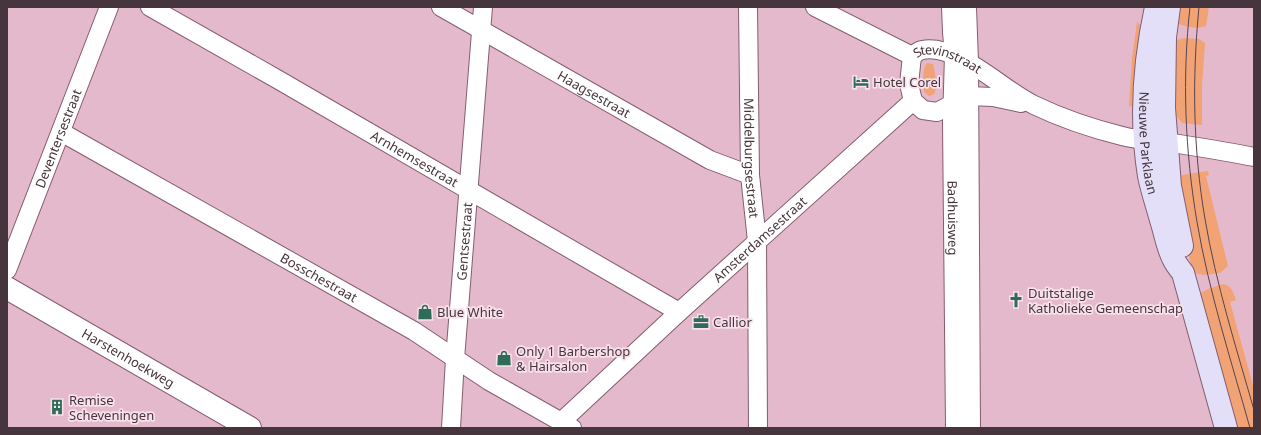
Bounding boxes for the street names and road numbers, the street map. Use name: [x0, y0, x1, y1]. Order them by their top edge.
street label: Stevinstraat: [909, 40, 986, 78]
street label: Haagsestraat: [554, 66, 634, 122]
street label: Deventersestraat: [31, 86, 85, 191]
street label: Nieuwe Parklaan: [1135, 91, 1162, 196]
street label: Middelburgsestraat: [740, 98, 764, 219]
street label: Arnhemsestraat: [368, 126, 462, 191]
street label: Badhuisweg: [944, 180, 962, 255]
street label: Amsterdamsestraat: [709, 192, 811, 286]
street label: Gentsestraat: [452, 201, 476, 281]
street label: Bosschestraat: [277, 248, 361, 306]
street label: Harstenhoekweg: [79, 324, 178, 392]

